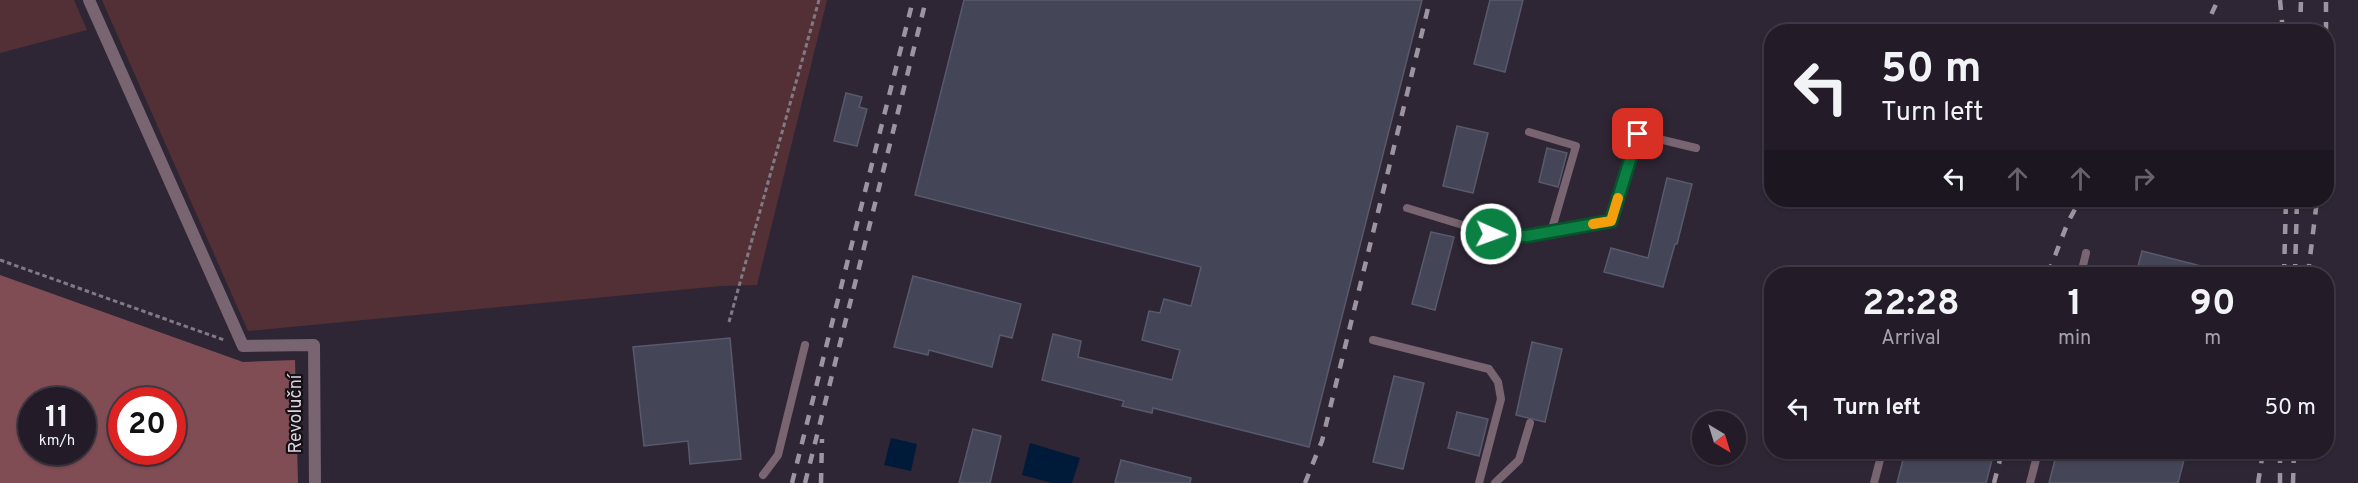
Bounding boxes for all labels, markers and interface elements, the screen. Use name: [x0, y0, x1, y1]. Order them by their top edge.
text: 50 m: [1881, 44, 1982, 97]
icon: left: [1782, 48, 1860, 126]
text: Turn left: [1881, 96, 1983, 130]
pin: [1612, 108, 1663, 159]
icon: arrive: [1621, 117, 1654, 150]
icon: left: [1938, 162, 1971, 195]
icon: ahead: [2001, 162, 2034, 195]
icon: ahead: [2064, 162, 2097, 195]
icon: right: [2127, 162, 2160, 195]
position arrow: [1459, 202, 1523, 266]
text: 22:28: [1862, 282, 1960, 328]
text: 1: [2068, 282, 2082, 328]
text: 90: [2190, 282, 2236, 328]
text: Arrival: [1881, 326, 1941, 352]
text: min: [2058, 326, 2091, 352]
text: m: [2204, 326, 2221, 352]
street label: Revoluční: [285, 373, 308, 453]
speed limit sign: 20: [108, 387, 186, 465]
icon: left: [1782, 392, 1815, 425]
text: Turn left: [1833, 395, 1921, 422]
text: 50 m: [2264, 395, 2316, 422]
text: 11: [45, 400, 69, 437]
north arrow: [1692, 411, 1746, 465]
map controls: [1692, 411, 1746, 465]
text: km/h: [39, 432, 75, 451]

